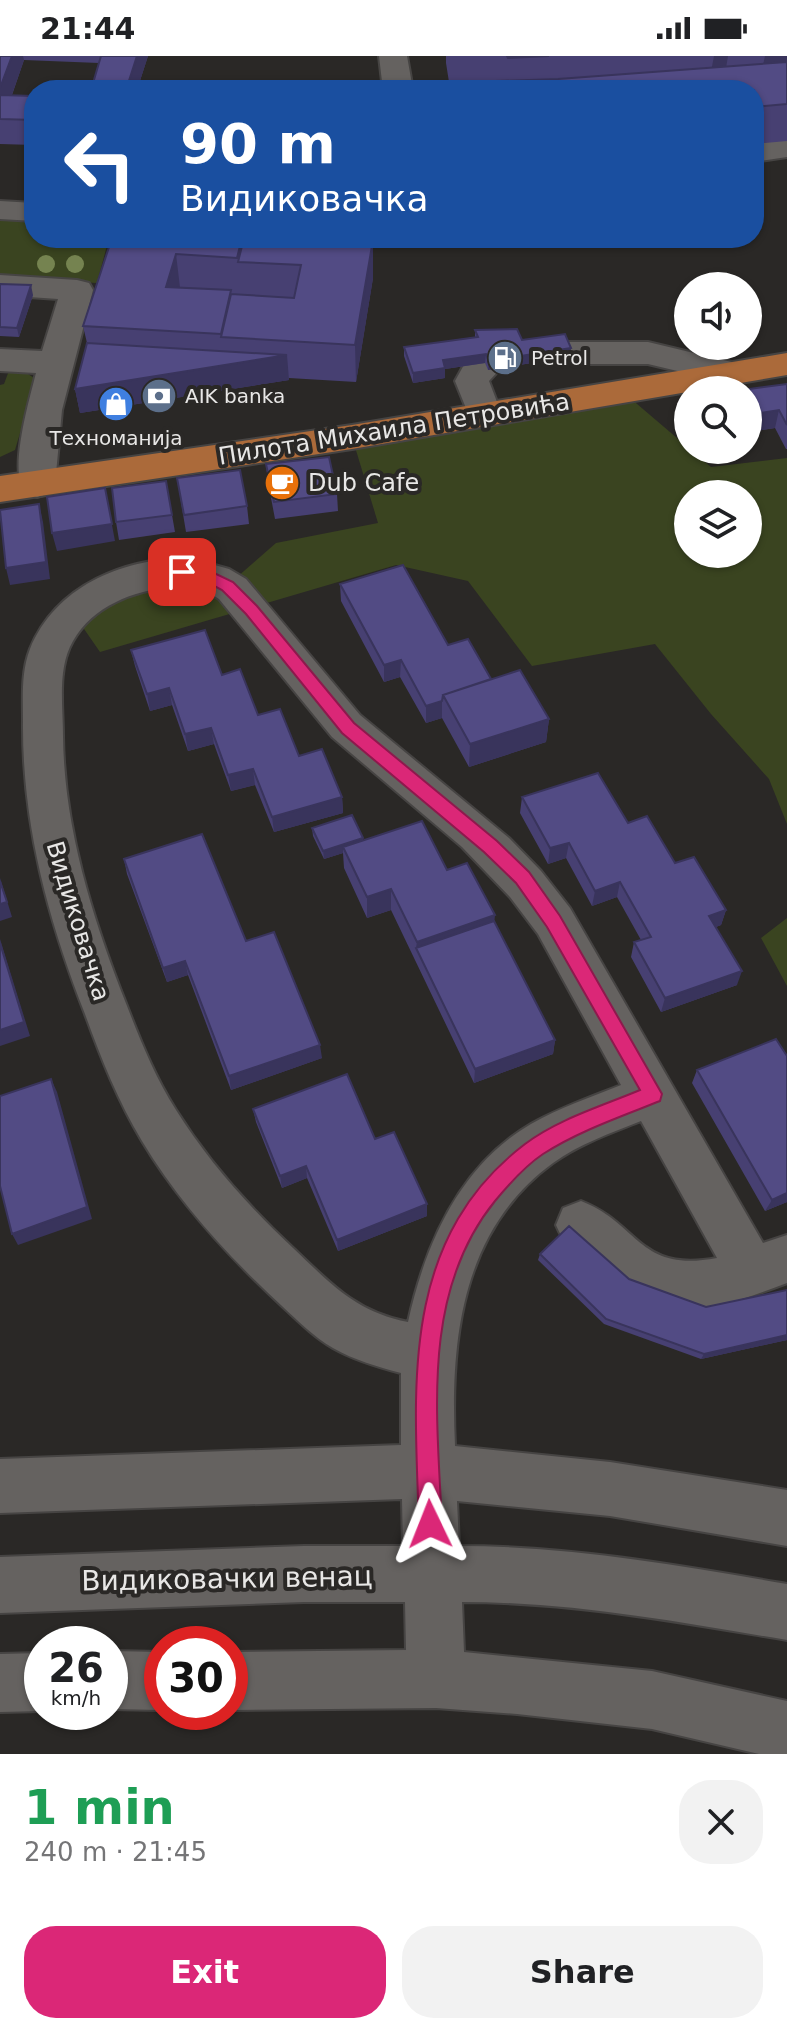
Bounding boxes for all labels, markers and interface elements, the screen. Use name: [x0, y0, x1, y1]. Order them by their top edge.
text: 21:44: [40, 11, 136, 46]
text: 90 m: [180, 111, 336, 176]
icon: left: [48, 112, 152, 216]
text: Видиковачка: [180, 178, 429, 219]
map controls: [674, 272, 762, 568]
button: sound: [674, 272, 762, 360]
fuel station icon: Petrol: [486, 339, 524, 377]
place label: Petrol: [531, 346, 588, 370]
button: search: [674, 376, 762, 464]
bank icon: AIK banka: [140, 377, 178, 415]
place label: AIK banka: [185, 384, 285, 408]
shop icon: Техноманија: [97, 385, 135, 423]
street label: Пилота Михаила Петровића: [216, 387, 572, 471]
place label: Техноманија: [49, 426, 182, 450]
cafe icon: Dub Cafe: [263, 464, 301, 502]
place label: Dub Cafe: [308, 469, 419, 497]
button: layers: [674, 480, 762, 568]
pin: [148, 538, 216, 606]
icon: arrive: [160, 550, 204, 594]
street label: Видиковачка: [40, 838, 116, 1004]
position arrow: [388, 1482, 472, 1566]
street label: Видиковачки венац: [81, 1559, 373, 1598]
speed limit sign: 30: [144, 1626, 248, 1730]
text: 26: [48, 1645, 104, 1691]
text: km/h: [51, 1686, 101, 1710]
text: 1 min: [24, 1779, 175, 1835]
button: close: [679, 1780, 763, 1864]
text: 240 m · 21:45: [24, 1837, 207, 1867]
button: Exit: [24, 1926, 386, 2018]
button: Share: [402, 1926, 763, 2018]

